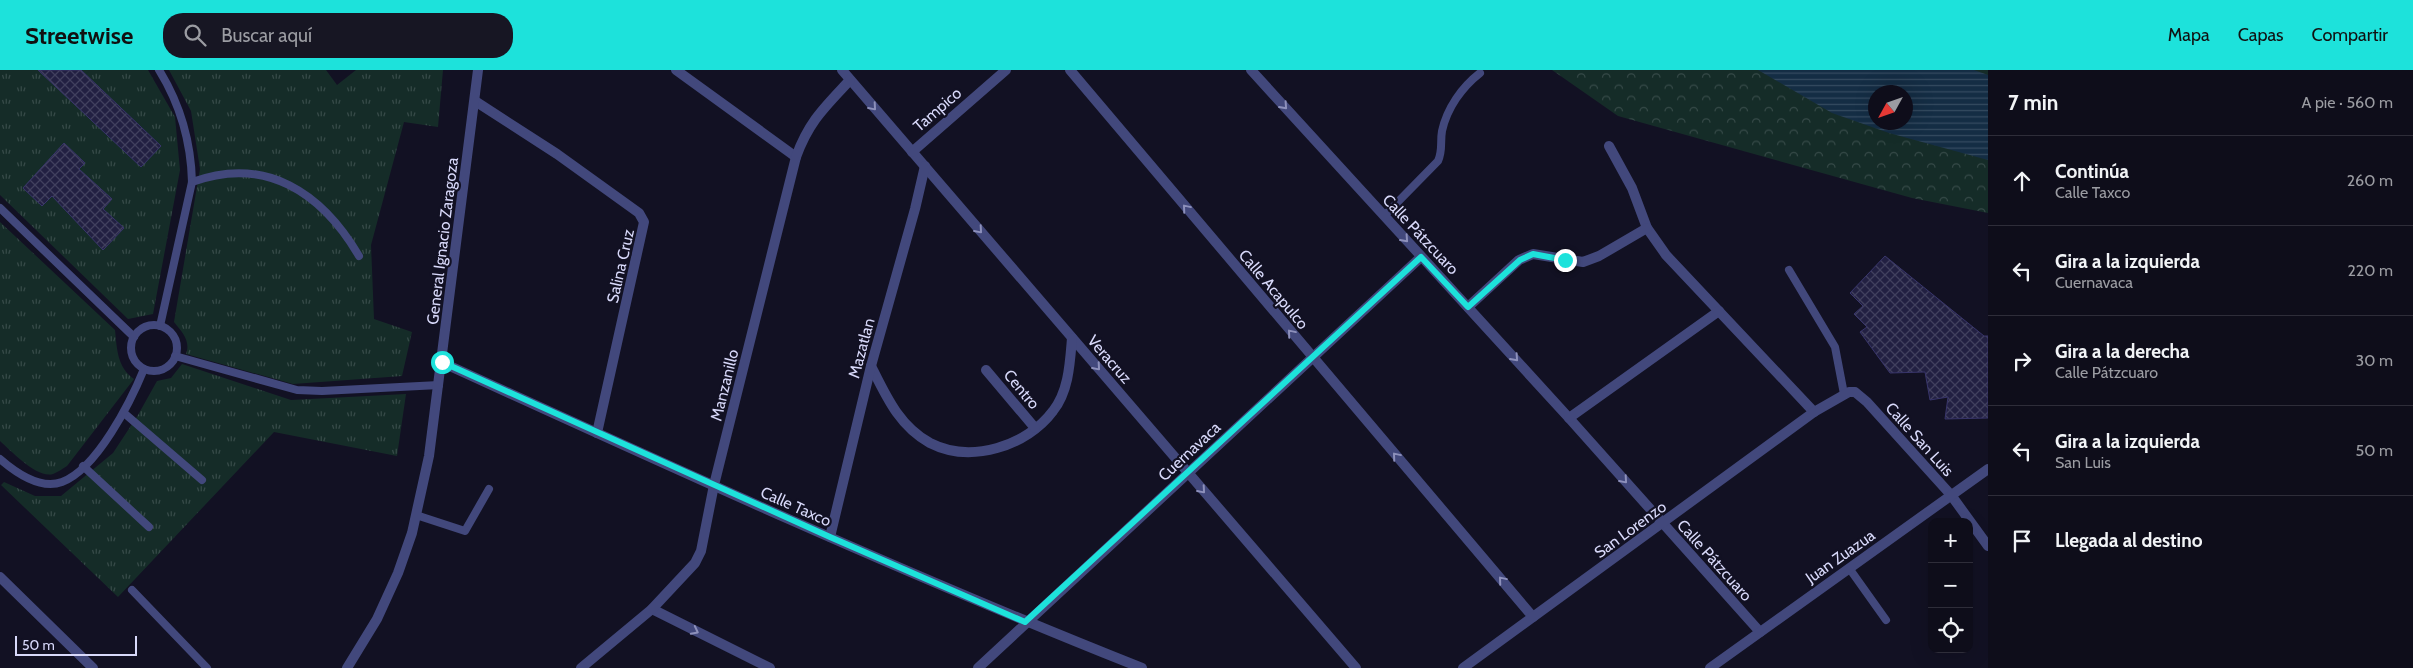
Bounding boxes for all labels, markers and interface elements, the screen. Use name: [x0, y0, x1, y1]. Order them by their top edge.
search box: [163, 13, 513, 58]
text: Streetwise: [25, 21, 133, 50]
icon: search: [181, 21, 209, 49]
text: Buscar aquí: [221, 24, 312, 47]
text: Mapa: [2168, 24, 2210, 46]
text: Capas: [2238, 24, 2284, 46]
text: Compartir: [2312, 24, 2388, 46]
street label: Tampico: [909, 83, 965, 135]
north arrow: [1868, 85, 1913, 130]
text: 7 min: [2008, 90, 2058, 115]
text: A pie · 560 m: [2301, 93, 2393, 112]
one-way arrow: [868, 101, 876, 110]
one-way arrow: [1278, 101, 1287, 110]
street label: General Ignacio Zaragoza: [423, 156, 462, 326]
text: Continúa: [2055, 160, 2129, 183]
icon: ahead: [2008, 167, 2036, 195]
text: 260 m: [2347, 171, 2393, 190]
text: Calle Taxco: [2055, 183, 2130, 202]
street label: Calle Pátzcuaro: [1379, 190, 1463, 279]
one-way arrow: [1183, 205, 1192, 214]
one-way arrow: [974, 225, 983, 234]
street label: Salina Cruz: [603, 227, 638, 305]
one-way arrow: [1399, 234, 1408, 243]
street label: Calle Acapulco: [1235, 246, 1313, 333]
route end: [1554, 249, 1577, 272]
text: Gira a la izquierda: [2055, 250, 2200, 273]
icon: left: [2008, 257, 2036, 285]
text: 220 m: [2347, 261, 2393, 280]
text: Cuernavaca: [2055, 273, 2133, 292]
street label: Mazatlan: [844, 316, 879, 380]
one-way arrow: [1288, 329, 1297, 338]
street label: Veracruz: [1083, 331, 1136, 388]
text: Gira a la derecha: [2055, 340, 2190, 363]
street label: Manzanillo: [706, 347, 743, 423]
icon: right: [2008, 347, 2036, 375]
route start: [431, 351, 454, 374]
text: 30 m: [2356, 351, 2393, 370]
one-way arrow: [1509, 353, 1518, 362]
one-way arrow: [1091, 361, 1100, 370]
text: Calle Pátzcuaro: [2055, 363, 2158, 382]
street label: Centro: [1000, 366, 1044, 413]
street label: Calle San Luis: [1882, 399, 1958, 480]
street label: Cuernavaca: [1154, 418, 1225, 485]
text: Gira a la izquierda: [2055, 430, 2200, 453]
icon: left: [2008, 437, 2036, 465]
text: 50 m: [2356, 441, 2393, 460]
one-way arrow: [1393, 453, 1402, 462]
text: San Luis: [2055, 453, 2111, 472]
one-way arrow: [1618, 474, 1627, 483]
street label: Calle Taxco: [758, 482, 834, 531]
one-way arrow: [1197, 485, 1206, 494]
street label: San Lorenzo: [1591, 497, 1670, 562]
street label: Calle Pátzcuaro: [1673, 516, 1756, 605]
map controls: [1928, 518, 1973, 653]
button: +: [1928, 518, 1973, 563]
street label: Juan Zuazua: [1801, 525, 1879, 588]
icon: arrive: [2008, 527, 2036, 555]
text: Llegada al destino: [2055, 529, 2202, 552]
button: −: [1928, 563, 1973, 608]
one-way arrow: [1498, 577, 1507, 586]
button: locate: [1928, 608, 1973, 653]
one-way arrow: [690, 625, 699, 635]
scale bar: [15, 633, 138, 656]
text: 50 m: [22, 636, 55, 654]

